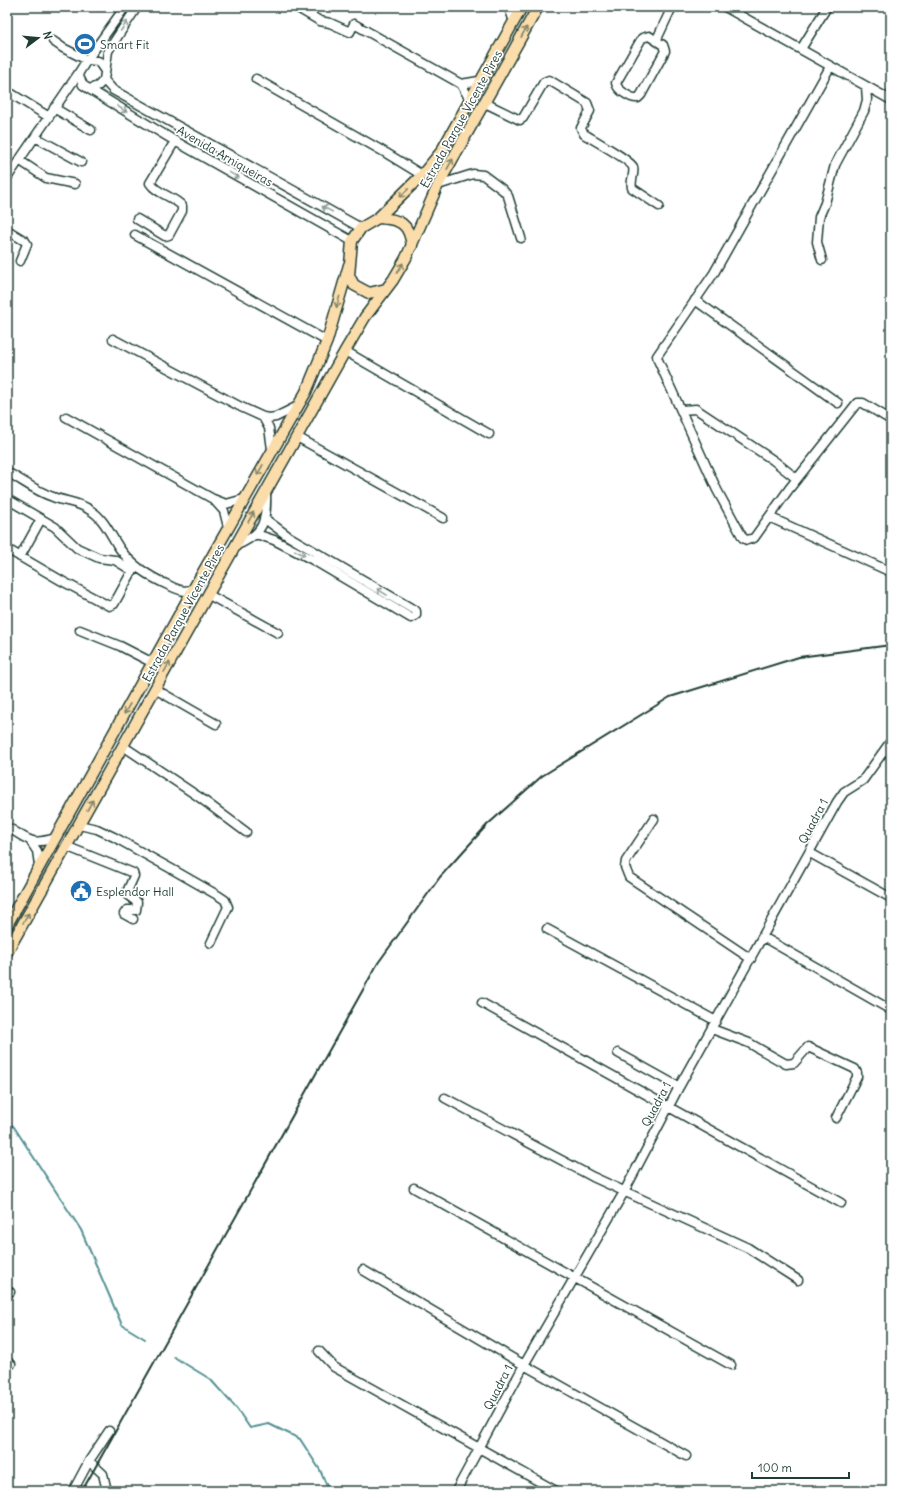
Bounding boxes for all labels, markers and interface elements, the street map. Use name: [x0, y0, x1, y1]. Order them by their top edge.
north arrow: [18, 18, 58, 58]
one-way arrow: [120, 20, 128, 31]
one-way arrow: [521, 26, 529, 38]
text: N: [40, 30, 55, 41]
sports icon: Smart Fit: [72, 31, 98, 57]
place label: Smart Fit: [100, 37, 149, 52]
street label: Estrada Parque Vicente Pires: [417, 47, 505, 191]
one-way arrow: [116, 106, 128, 114]
street label: Avenida Arniqueiras: [174, 122, 276, 190]
one-way arrow: [447, 158, 455, 170]
one-way arrow: [228, 172, 240, 180]
one-way arrow: [399, 188, 409, 198]
one-way arrow: [322, 205, 334, 212]
one-way arrow: [396, 263, 404, 274]
one-way arrow: [334, 296, 341, 309]
one-way arrow: [256, 464, 264, 476]
one-way arrow: [248, 511, 256, 523]
street label: Estrada Parque Vicente Pires: [139, 541, 227, 685]
one-way arrow: [294, 550, 306, 558]
one-way arrow: [376, 587, 388, 595]
one-way arrow: [164, 661, 172, 673]
one-way arrow: [123, 703, 131, 715]
street label: Quadra 1: [795, 796, 831, 846]
one-way arrow: [87, 799, 95, 811]
public building icon: Esplendor Hall: [68, 878, 94, 904]
place label: Esplendor Hall: [96, 884, 174, 899]
one-way arrow: [23, 912, 31, 924]
street label: Quadra 1: [638, 1079, 674, 1129]
street label: Quadra 1: [480, 1362, 516, 1412]
scale bar: [752, 1454, 849, 1480]
text: 100 m: [758, 1460, 792, 1475]

